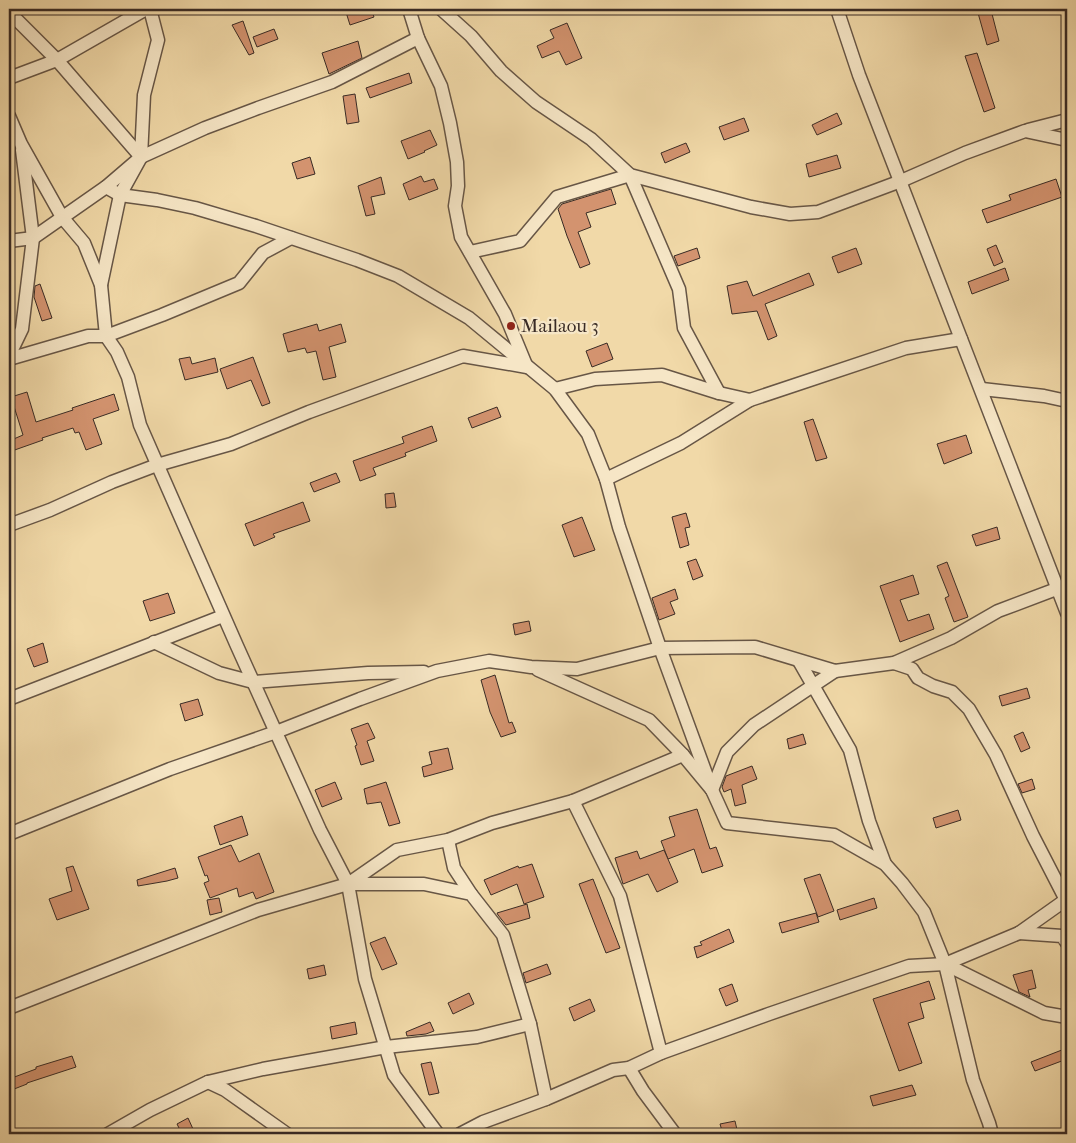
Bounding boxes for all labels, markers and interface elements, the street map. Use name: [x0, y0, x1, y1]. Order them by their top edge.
place label: Mailaou 3: [521, 315, 599, 337]
marker: Mailaou 3: [505, 320, 517, 332]

